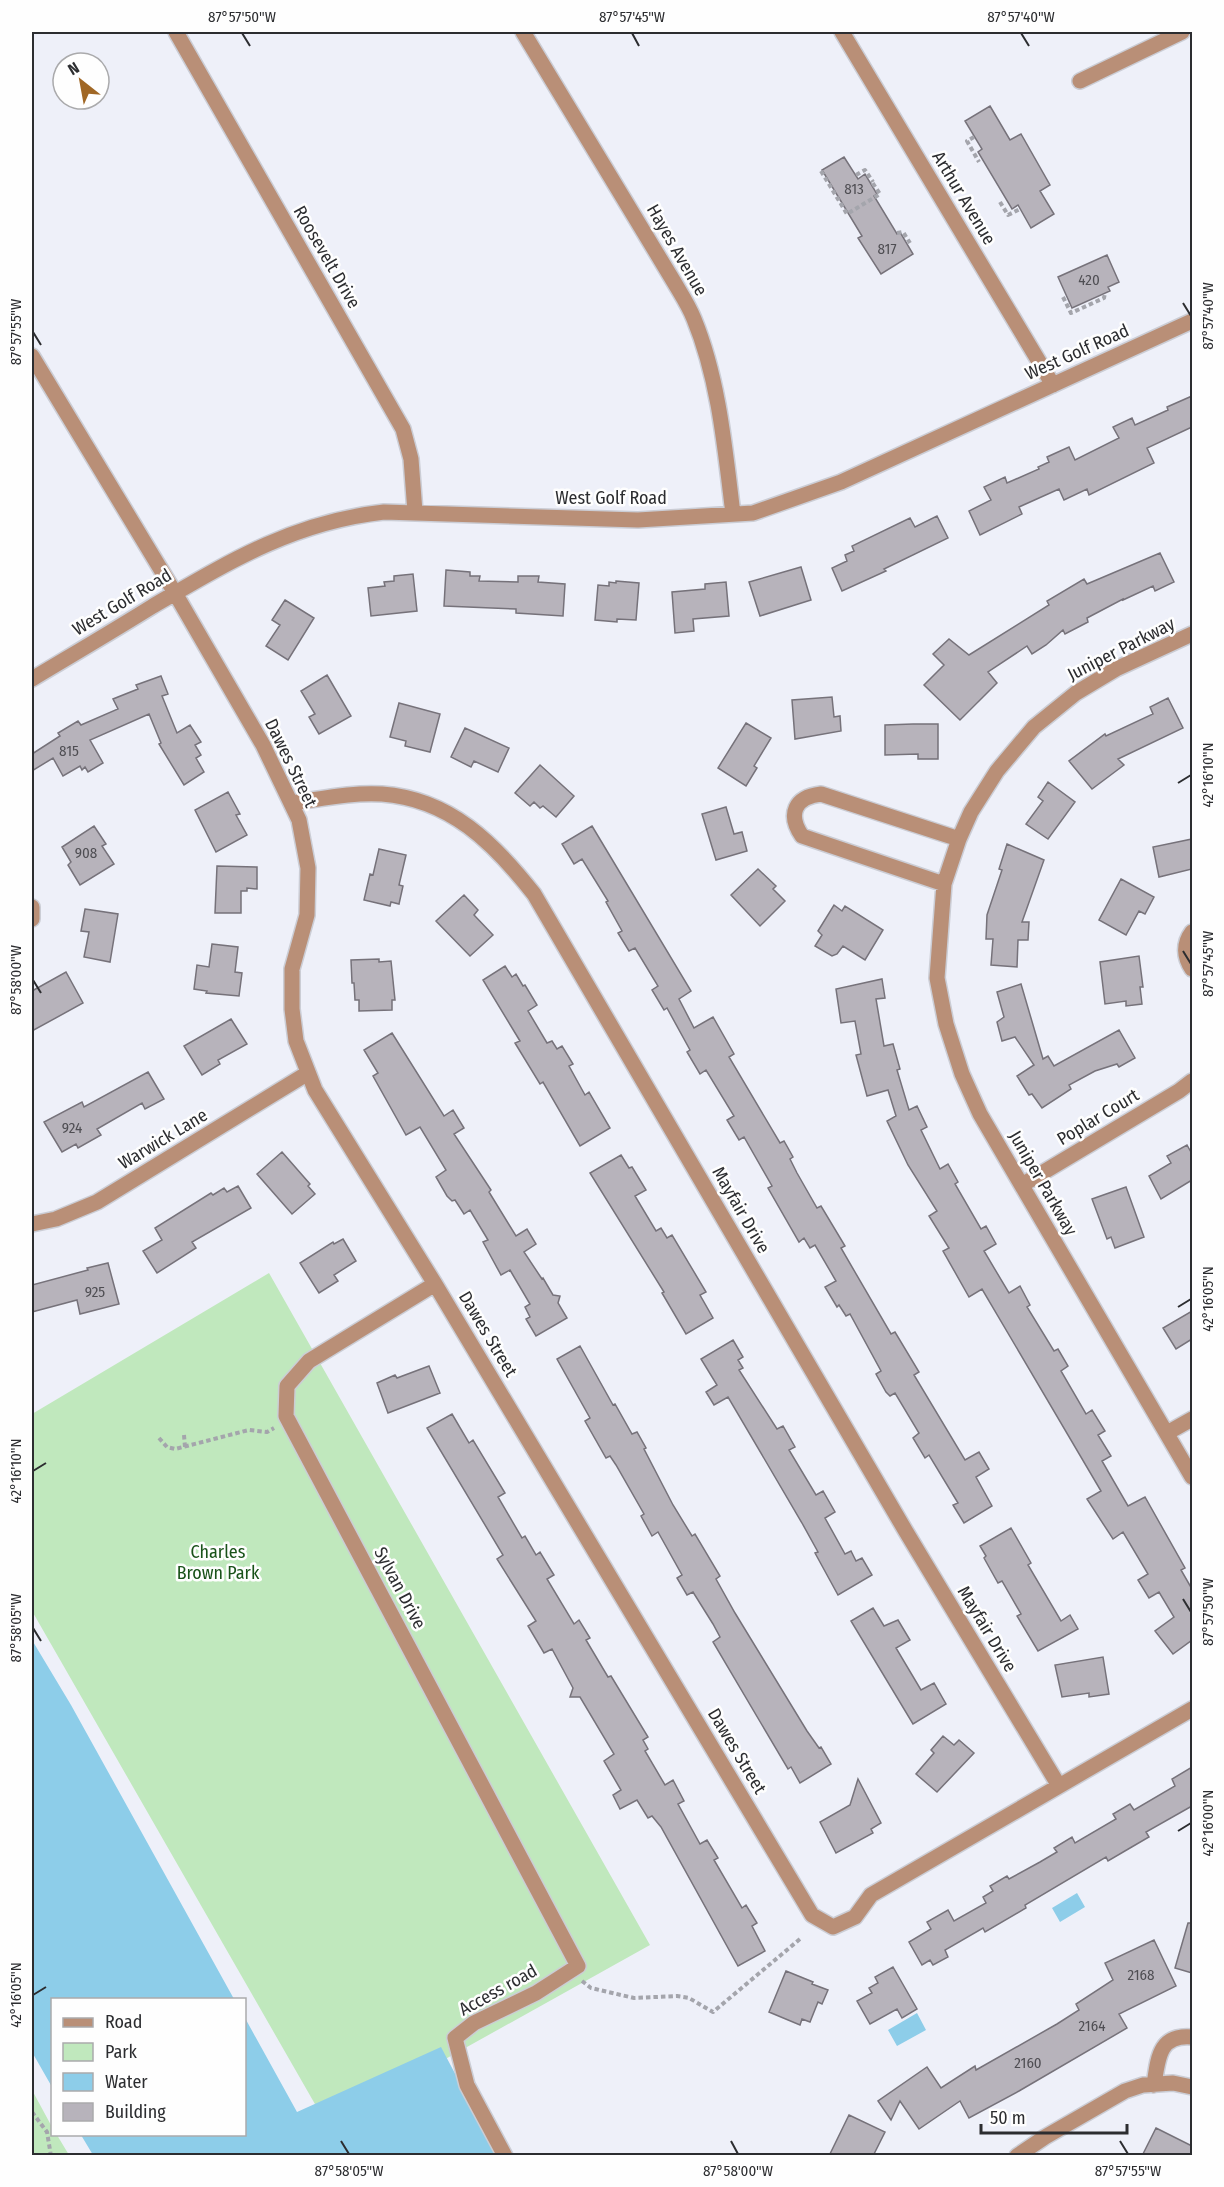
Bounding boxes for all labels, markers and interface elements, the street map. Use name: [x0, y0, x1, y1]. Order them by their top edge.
text: 87°57'50"W: [208, 8, 276, 26]
text: 87°57'45"W: [599, 8, 665, 26]
text: 87°57'40"W: [987, 8, 1055, 26]
north arrow: [51, 51, 111, 111]
text: N: [65, 58, 83, 79]
street label: Arthur Avenue: [927, 147, 1001, 249]
house number: 813: [844, 180, 864, 198]
street label: Hayes Avenue: [642, 200, 712, 300]
street label: Roosevelt Drive: [289, 202, 365, 312]
house number: 817: [877, 240, 897, 258]
house number: 420: [1078, 271, 1100, 289]
text: 87°57'40"W: [1199, 282, 1217, 350]
text: 87°57'55"W: [7, 299, 25, 365]
street label: West Golf Road: [1022, 319, 1132, 385]
street label: West Golf Road: [555, 487, 667, 509]
street label: West Golf Road: [69, 564, 175, 640]
street label: Juniper Parkway: [1064, 613, 1178, 685]
street label: Dawes Street: [260, 715, 322, 811]
house number: 815: [59, 742, 79, 760]
text: 42°16'10"N: [1199, 742, 1217, 808]
house number: 908: [75, 844, 97, 862]
text: 87°57'45"W: [1199, 931, 1217, 997]
text: 87°58'00"W: [7, 945, 25, 1015]
street label: Poplar Court: [1053, 1084, 1143, 1150]
street label: Warwick Lane: [115, 1104, 211, 1174]
house number: 924: [62, 1119, 82, 1137]
street label: Juniper Parkway: [1004, 1127, 1082, 1239]
street label: Mayfair Drive: [707, 1163, 775, 1257]
text: 42°16'05"N: [1199, 1266, 1217, 1332]
house number: 925: [85, 1283, 105, 1301]
street label: Dawes Street: [454, 1287, 522, 1381]
text: 42°16'10"N: [7, 1438, 25, 1504]
park label: Charles Brown Park: [177, 1541, 260, 1584]
street label: Sylvan Drive: [369, 1543, 431, 1633]
text: 87°57'50"W: [1199, 1578, 1217, 1646]
street label: Mayfair Drive: [953, 1582, 1021, 1676]
text: 87°58'05"W: [7, 1594, 25, 1662]
street label: Dawes Street: [703, 1704, 771, 1798]
text: 42°16'00"N: [1199, 1790, 1217, 1856]
street label: Access road: [455, 1960, 541, 2020]
text: 42°16'05"N: [7, 1962, 25, 2028]
house number: 2168: [1127, 1966, 1155, 1984]
legend: [51, 1998, 246, 2136]
text: Road: [105, 2011, 142, 2033]
house number: 2164: [1079, 2017, 1105, 2035]
text: Park: [105, 2041, 138, 2063]
house number: 2160: [1014, 2054, 1042, 2072]
text: Water: [105, 2071, 148, 2093]
scale bar: [981, 2097, 1126, 2135]
text: Building: [105, 2101, 166, 2123]
text: 50 m: [990, 2107, 1026, 2129]
text: 87°58'05"W: [315, 2162, 383, 2180]
text: 87°58'00"W: [703, 2162, 773, 2180]
text: 87°57'55"W: [1095, 2162, 1161, 2180]

